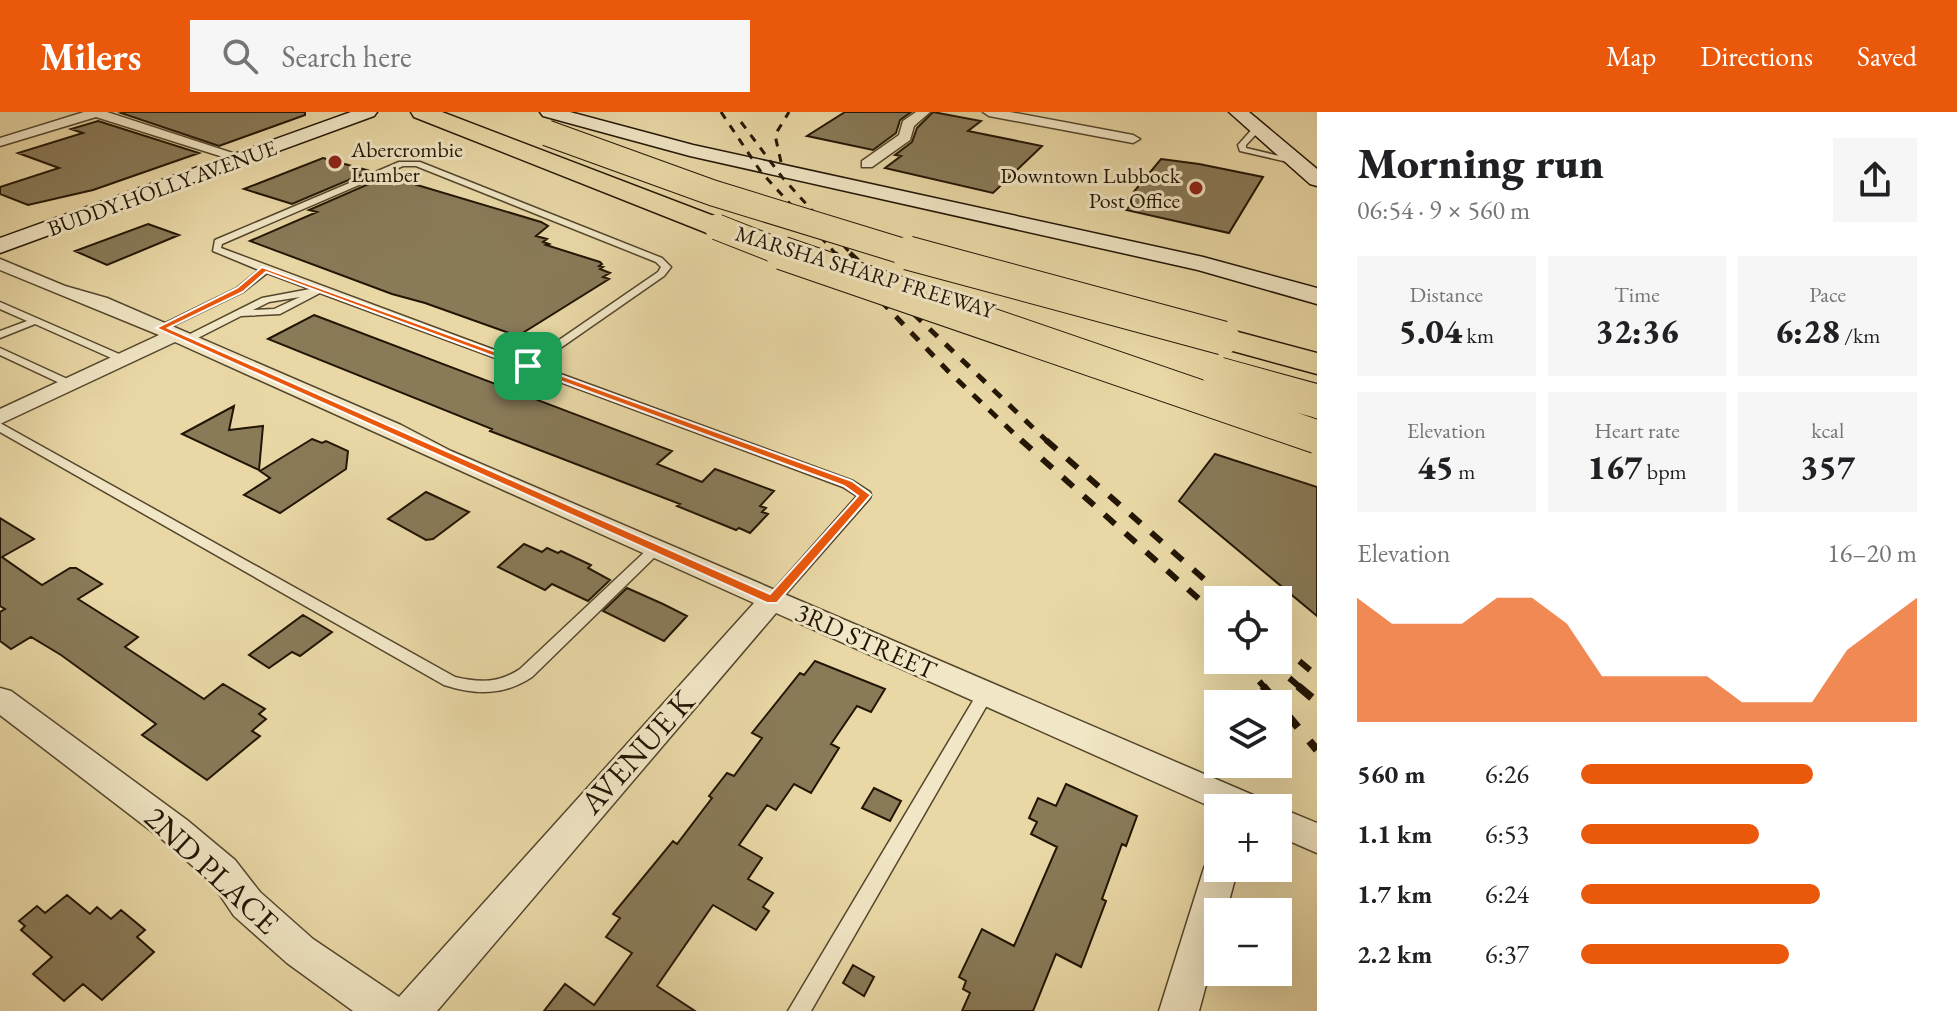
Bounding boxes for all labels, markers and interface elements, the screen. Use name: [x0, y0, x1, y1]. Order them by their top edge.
search box: [190, 20, 750, 92]
text: Milers: [40, 32, 142, 81]
icon: search: [218, 34, 262, 78]
text: Search here: [282, 37, 412, 76]
text: Map: [1606, 38, 1656, 74]
text: Directions: [1700, 38, 1813, 74]
text: Saved: [1857, 38, 1917, 74]
street label: BUDDY HOLLY AVENUE: [43, 133, 281, 243]
text: Morning run: [1357, 134, 1604, 191]
place label: Abercrombie Lumber: [350, 135, 463, 189]
button: share: [1833, 138, 1917, 222]
marker: Abercrombie Lumber: [326, 153, 344, 171]
place label: Downtown Lubbock Post Office: [1000, 161, 1181, 215]
marker: Downtown Lubbock Post Office: [1187, 179, 1205, 197]
text: 06:54 · 9 × 560 m: [1357, 193, 1530, 227]
street label: MARSHA SHARP FREEWAY: [732, 219, 999, 326]
text: Distance: [1410, 280, 1483, 309]
text: Time: [1614, 280, 1660, 309]
text: Pace: [1809, 280, 1846, 309]
text: 5.04: [1399, 309, 1462, 353]
text: 32:36: [1595, 309, 1679, 353]
text: 6:28: [1775, 309, 1840, 353]
text: km: [1462, 321, 1494, 350]
text: /km: [1840, 321, 1880, 350]
pin: [494, 332, 562, 400]
icon: arrive: [506, 344, 550, 388]
text: Elevation: [1407, 416, 1486, 445]
text: Heart rate: [1594, 416, 1680, 445]
text: kcal: [1811, 416, 1844, 445]
text: 45: [1417, 445, 1454, 489]
text: 167: [1587, 445, 1642, 489]
text: 357: [1800, 445, 1855, 489]
text: m: [1454, 457, 1475, 486]
text: bpm: [1642, 457, 1687, 486]
text: Elevation: [1357, 536, 1451, 570]
text: 16–20 m: [1827, 536, 1917, 570]
map controls: [1204, 586, 1292, 986]
button: locate: [1204, 586, 1292, 674]
street label: 3RD STREET: [790, 595, 942, 687]
street label: AVENUE K: [570, 680, 704, 823]
button: layers: [1204, 690, 1292, 778]
text: 560 m: [1357, 757, 1425, 791]
text: 6:26: [1485, 757, 1529, 791]
button: +: [1204, 794, 1292, 882]
street label: 2ND PLACE: [136, 797, 288, 943]
text: 1.1 km: [1357, 817, 1432, 851]
text: 6:53: [1485, 817, 1529, 851]
text: 1.7 km: [1357, 877, 1432, 911]
text: 6:24: [1485, 877, 1529, 911]
button: −: [1204, 898, 1292, 986]
text: 2.2 km: [1357, 937, 1432, 971]
text: 6:37: [1485, 937, 1529, 971]

